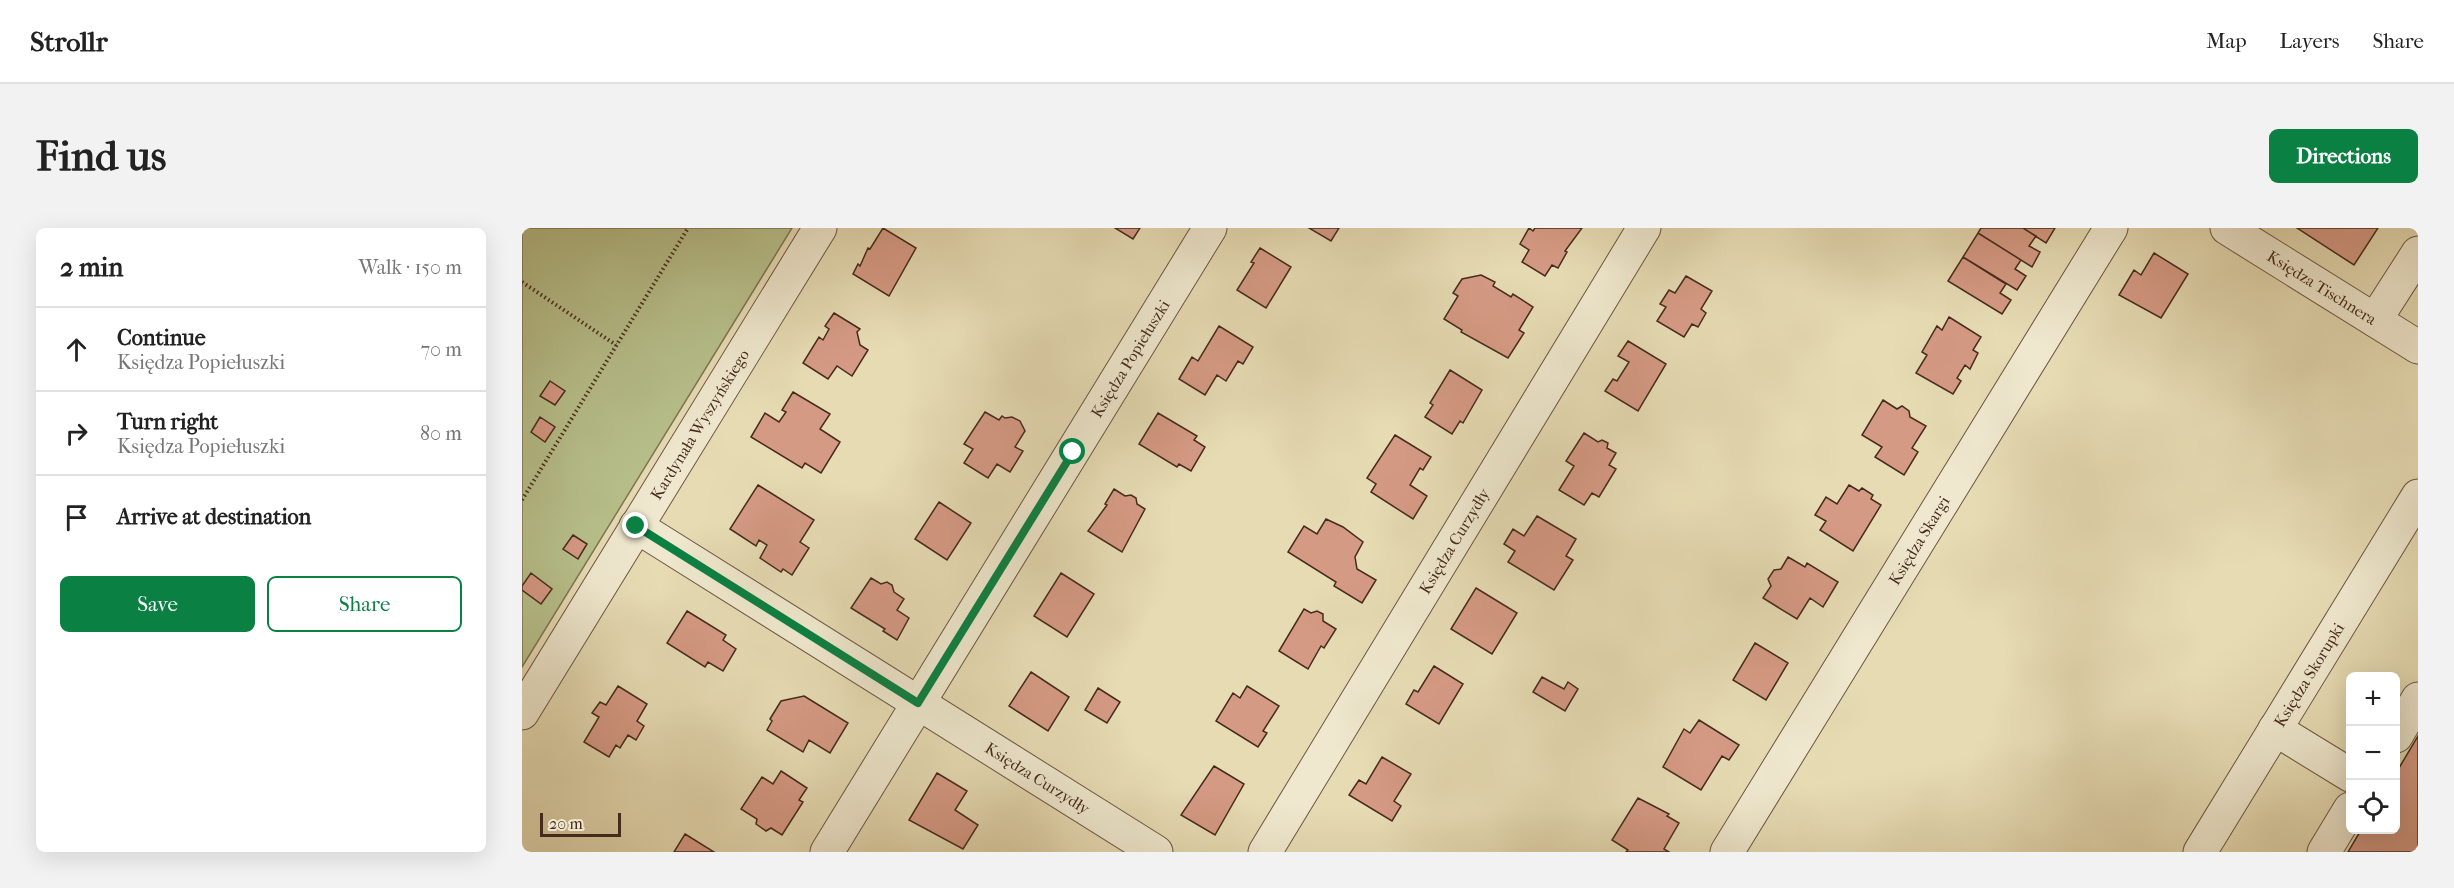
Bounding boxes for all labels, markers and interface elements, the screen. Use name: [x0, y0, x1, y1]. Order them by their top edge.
text: Strollr: [30, 25, 108, 58]
text: Map: [2206, 29, 2247, 53]
text: Layers: [2280, 29, 2339, 53]
text: Share: [2372, 29, 2424, 53]
button: Directions: [2269, 129, 2418, 183]
text: Find us: [36, 132, 166, 181]
street label: Księdza Tischnera: [2264, 246, 2380, 329]
text: 2 min: [60, 252, 123, 283]
text: Walk · 150 m: [358, 256, 462, 279]
street label: Księdza Popiełuszki: [1087, 296, 1174, 421]
text: Continue: [117, 325, 206, 351]
icon: ahead: [60, 333, 93, 366]
text: 70 m: [420, 338, 462, 361]
street label: Kardynała Wyszyńskiego: [647, 346, 753, 503]
text: Księdza Popiełuszki: [117, 351, 285, 374]
text: Turn right: [117, 409, 218, 435]
icon: right: [60, 417, 93, 450]
text: 80 m: [420, 422, 462, 445]
text: Księdza Popiełuszki: [117, 435, 285, 458]
route start: [1059, 438, 1085, 464]
street label: Księdza Curzydły: [1415, 485, 1494, 597]
street label: Księdza Skargi: [1885, 492, 1954, 588]
icon: arrive: [60, 501, 93, 534]
text: Arrive at destination: [117, 504, 311, 530]
route end: [622, 512, 648, 538]
button: Save: [60, 576, 255, 632]
button: Share: [267, 576, 462, 632]
street label: Księdza Skorupki: [2270, 619, 2348, 730]
map controls: [2346, 672, 2400, 834]
button: +: [2346, 672, 2400, 726]
button: −: [2346, 726, 2400, 780]
street label: Księdza Curzydły: [982, 738, 1094, 818]
button: locate: [2346, 780, 2400, 834]
scale bar: [540, 810, 621, 838]
text: 20 m: [549, 814, 583, 833]

